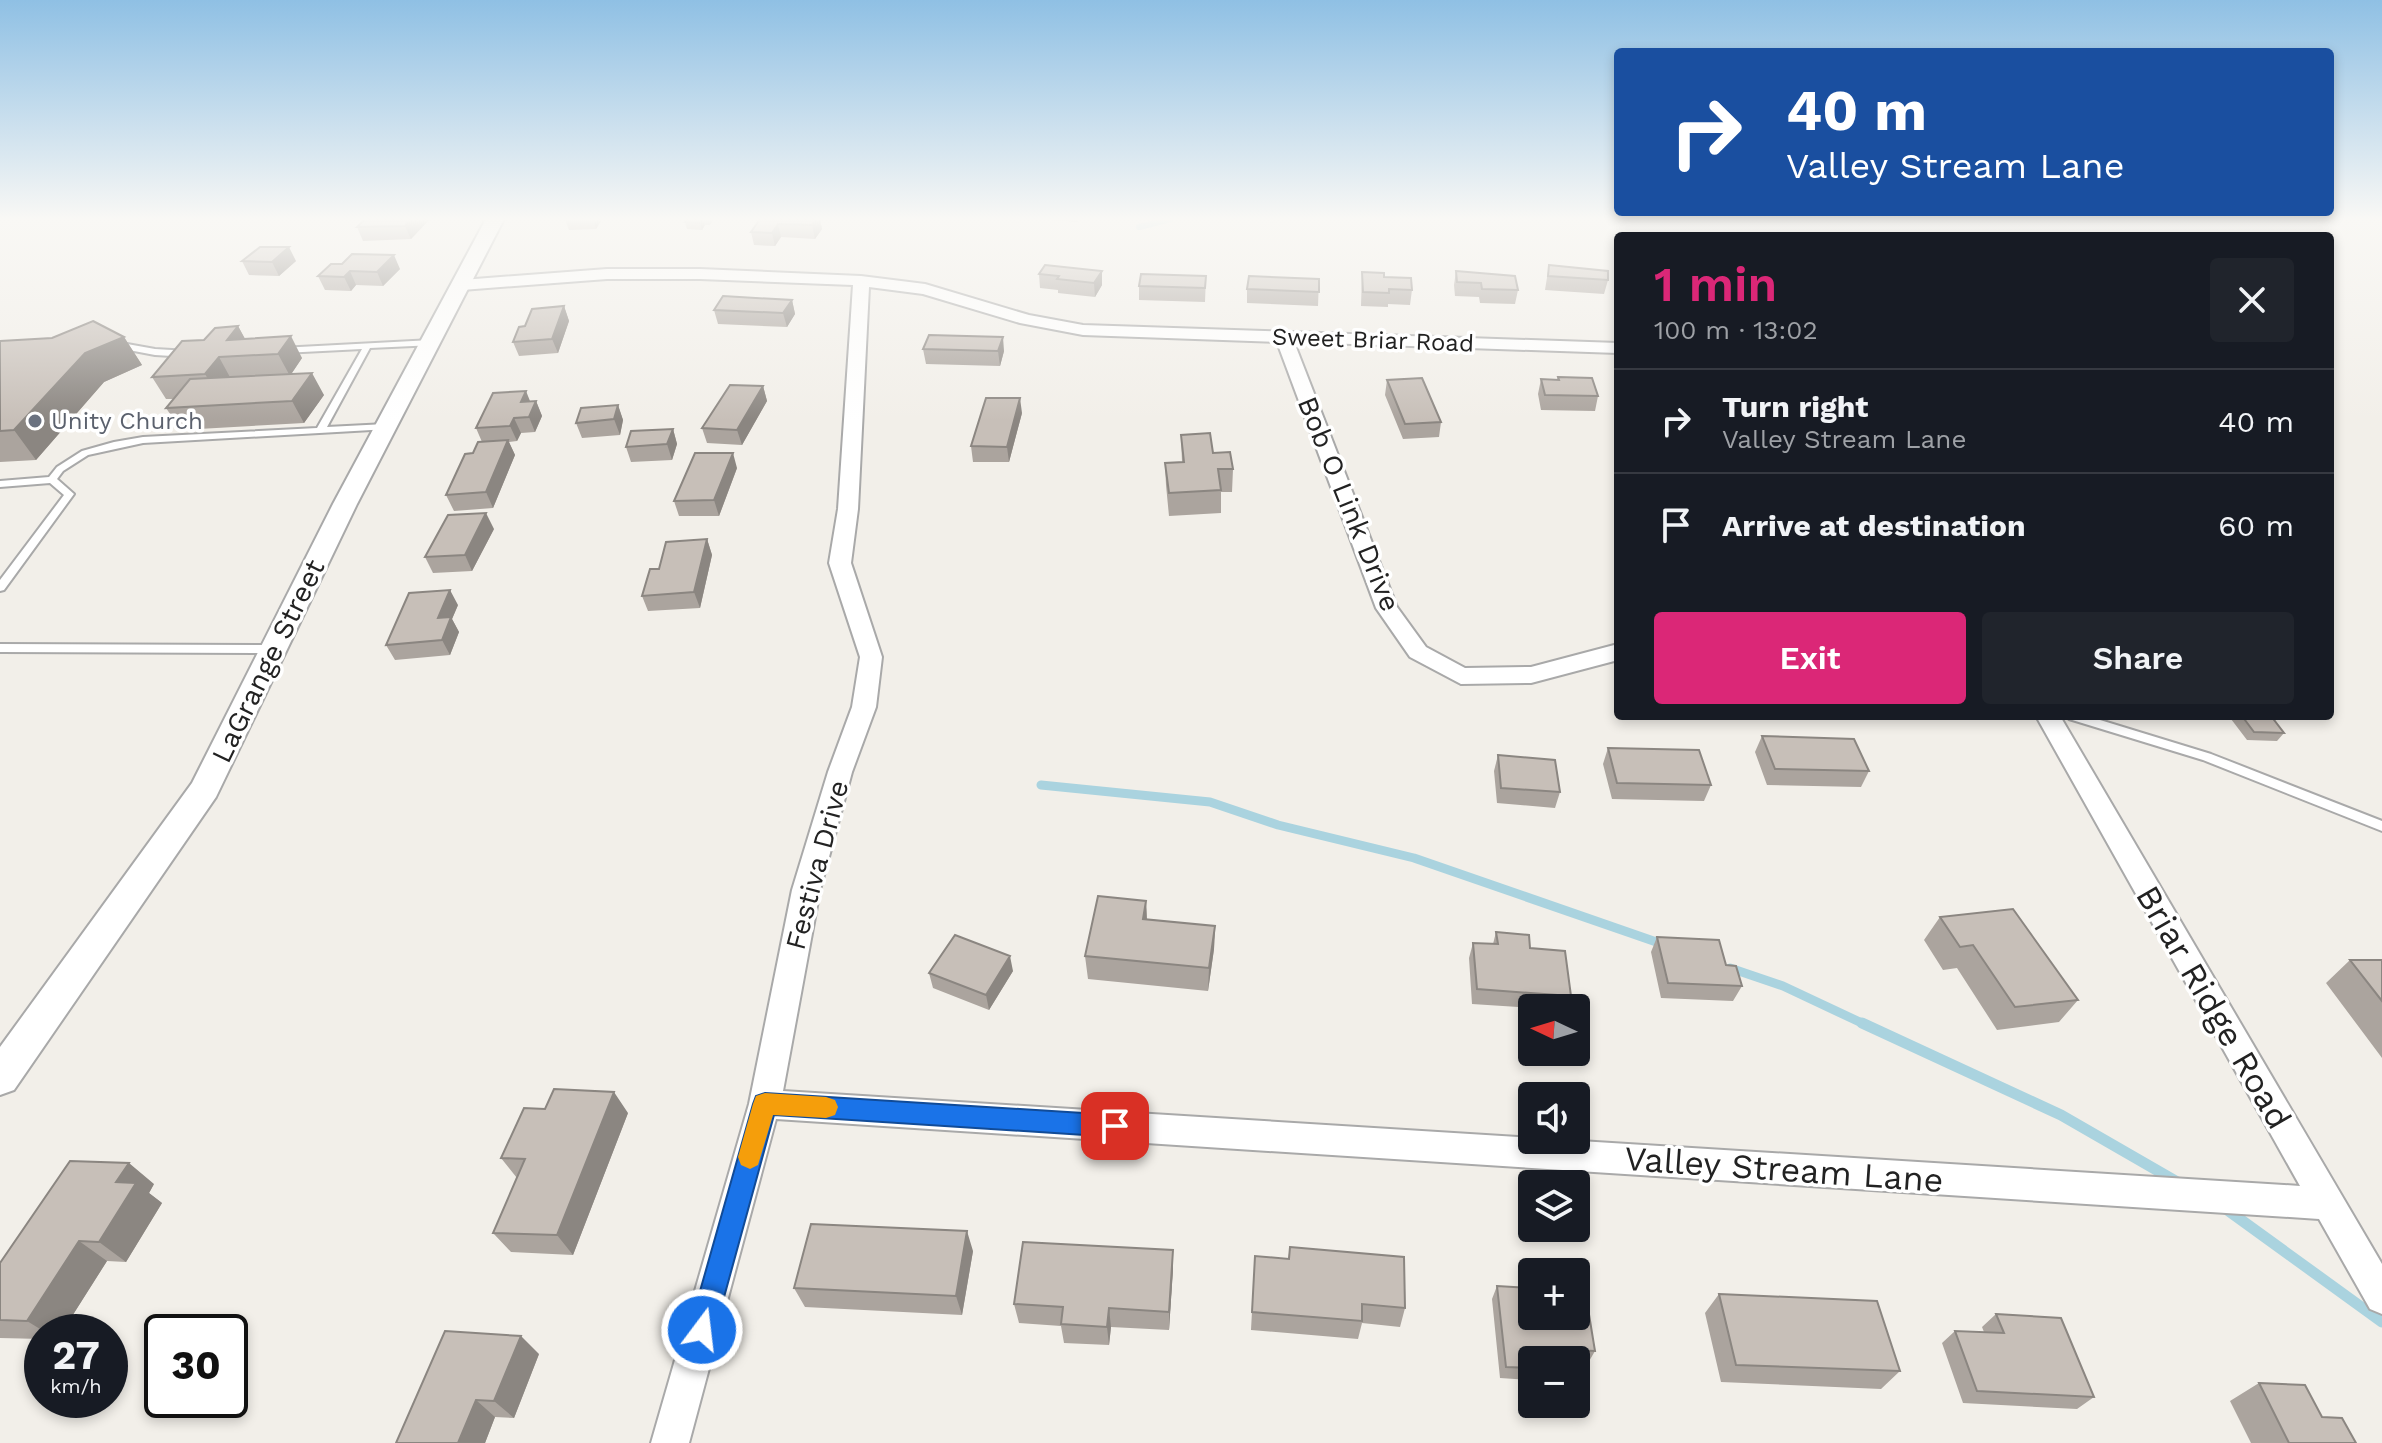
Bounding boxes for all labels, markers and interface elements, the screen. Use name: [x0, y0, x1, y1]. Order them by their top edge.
text: 40 m: [1786, 78, 1927, 144]
icon: right: [1654, 80, 1758, 184]
text: Valley Stream Lane: [1786, 145, 2124, 187]
text: 1 min: [1654, 256, 1777, 313]
button: close: [2210, 258, 2294, 342]
text: 100 m · 13:02: [1654, 315, 1818, 345]
street label: Sweet Briar Road: [1272, 322, 1474, 358]
text: Turn right: [1722, 389, 1868, 424]
street label: Bob O Link Drive: [1291, 392, 1407, 616]
icon: right: [1654, 399, 1698, 443]
text: 40 m: [2218, 404, 2294, 439]
place label: Unity Church: [51, 407, 203, 435]
marker: Unity Church: [26, 412, 44, 430]
text: Valley Stream Lane: [1722, 424, 1966, 454]
icon: arrive: [1654, 503, 1698, 547]
text: Arrive at destination: [1722, 508, 2026, 543]
text: 60 m: [2218, 508, 2294, 543]
street label: LaGrange Street: [205, 554, 332, 768]
button: Exit: [1654, 612, 1966, 704]
button: Share: [1982, 612, 2294, 704]
street label: Festiva Drive: [779, 777, 855, 953]
street label: Briar Ridge Road: [2128, 878, 2300, 1136]
north arrow: [1518, 994, 1590, 1066]
map controls: [1518, 994, 1590, 1418]
button: sound: [1518, 1082, 1590, 1154]
pin: [1081, 1092, 1149, 1160]
icon: arrive: [1093, 1104, 1137, 1148]
street label: Valley Stream Lane: [1623, 1138, 1945, 1200]
button: layers: [1518, 1170, 1590, 1242]
button: +: [1518, 1258, 1590, 1330]
position arrow: [660, 1288, 744, 1372]
speed limit sign: 30: [144, 1314, 248, 1418]
text: 27: [52, 1332, 100, 1379]
button: −: [1518, 1346, 1590, 1418]
text: km/h: [50, 1374, 102, 1398]

